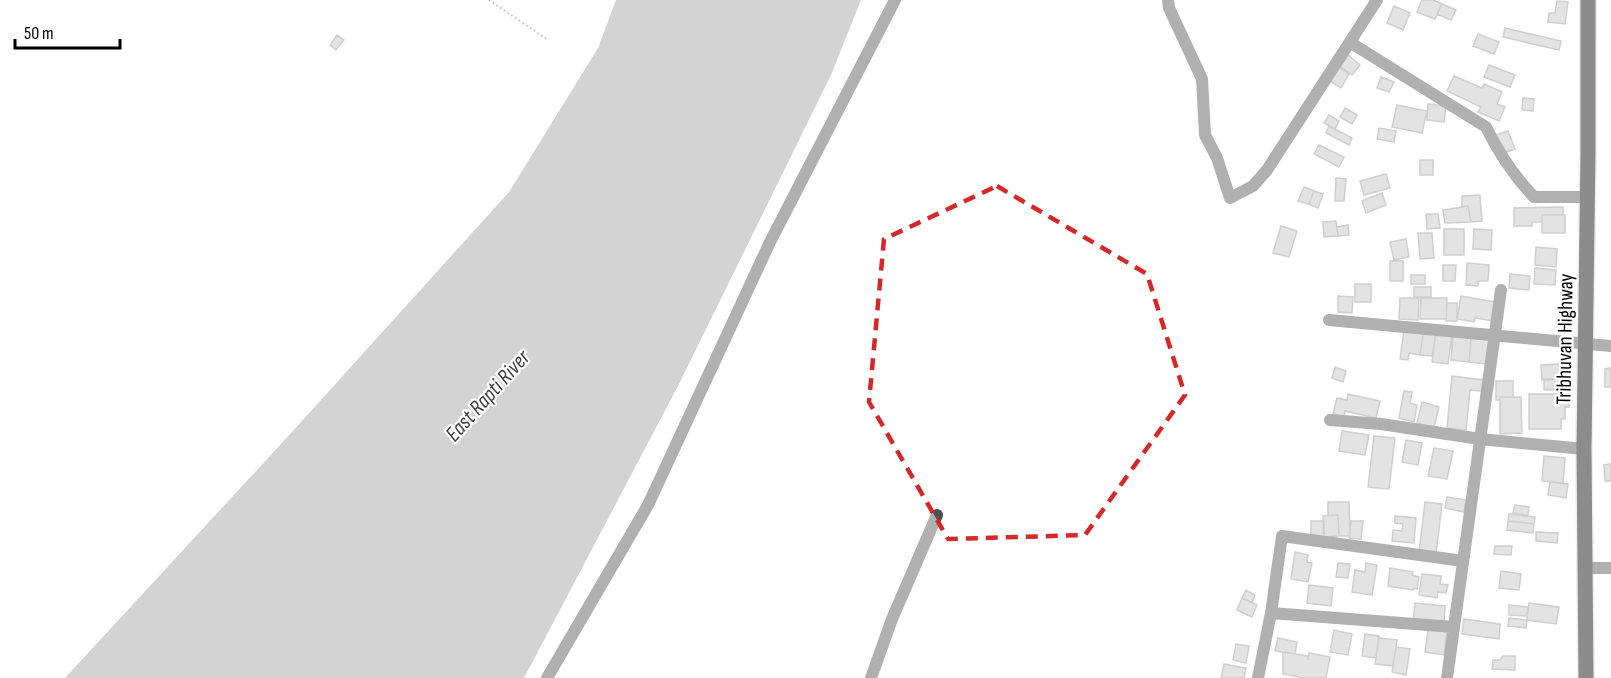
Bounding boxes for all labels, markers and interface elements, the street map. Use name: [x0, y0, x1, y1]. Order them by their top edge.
scale bar: [15, 12, 120, 50]
text: 50 m: [24, 23, 54, 44]
street label: Tribhuvan Highway: [1551, 273, 1579, 405]
water label: East Rapti River: [440, 344, 537, 447]

